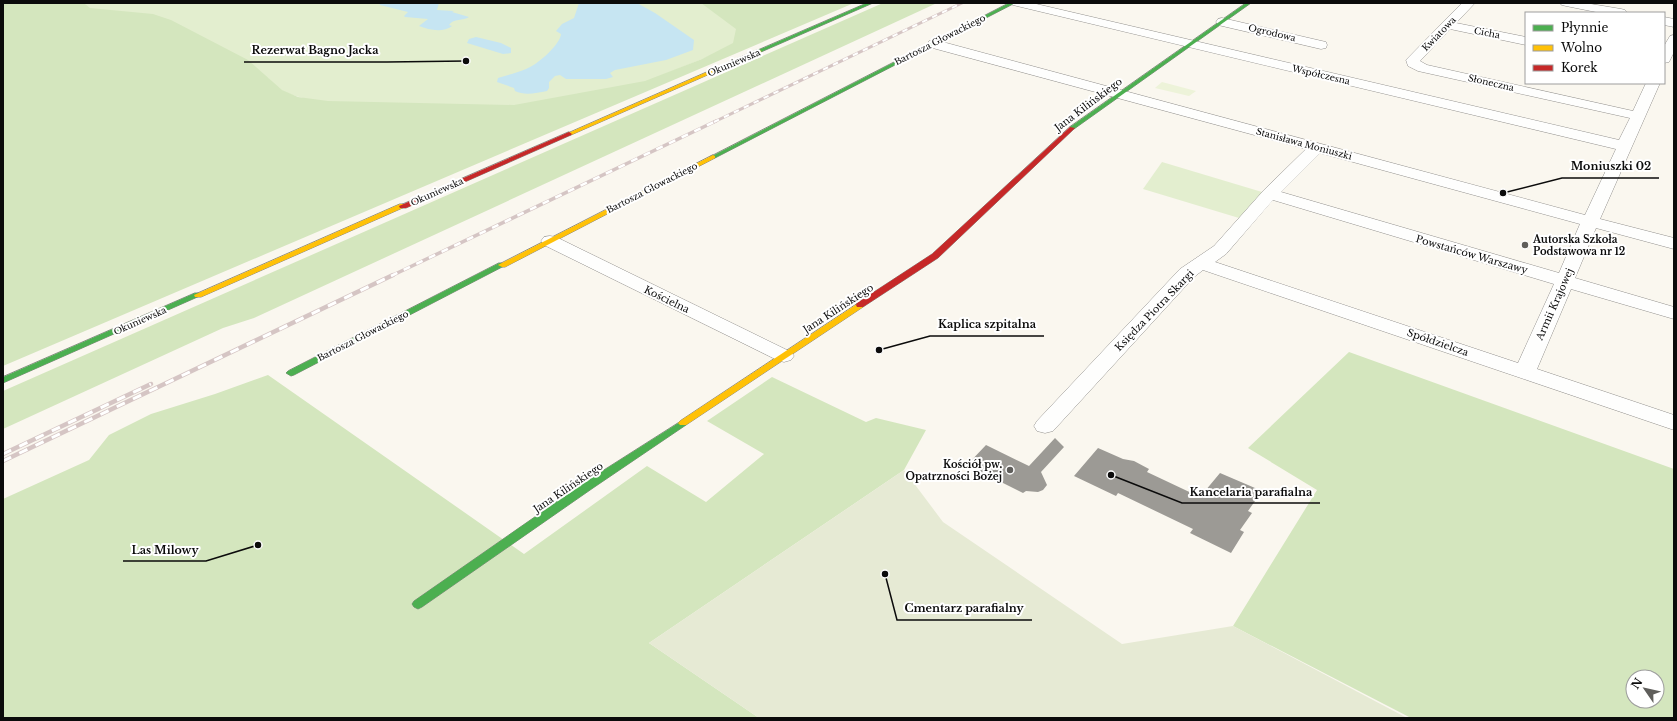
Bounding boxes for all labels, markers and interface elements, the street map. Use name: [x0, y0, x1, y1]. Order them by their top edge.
street label: Bartosza Głowackiego: [892, 12, 987, 67]
legend: [1525, 12, 1665, 84]
street label: Kwiatowa: [1419, 14, 1458, 53]
text: Płynnie: [1561, 20, 1608, 35]
street label: Ogrodowa: [1247, 22, 1297, 43]
street label: Cicha: [1473, 25, 1501, 40]
callout: Rezerwat Bagno Jacka: [244, 39, 387, 62]
text: Wolno: [1560, 40, 1602, 55]
text: Rezerwat Bagno Jacka: [252, 43, 379, 57]
street label: Okuniewska: [706, 46, 762, 79]
text: Korek: [1561, 60, 1598, 75]
street label: Współczesna: [1290, 62, 1351, 87]
street label: Słoneczna: [1467, 72, 1515, 93]
street label: Jana Kilińskiego: [1050, 74, 1125, 135]
street label: Stanisława Moniuszki: [1255, 125, 1353, 162]
callout: Moniuszki 02: [1562, 155, 1659, 178]
text: Moniuszki 02: [1571, 159, 1651, 173]
street label: Bartosza Głowackiego: [604, 160, 699, 215]
street label: Okuniewska: [409, 175, 465, 208]
street label: Powstańców Warszawy: [1414, 232, 1530, 277]
place label: Autorska Szkoła Podstawowa nr 12: [1532, 233, 1626, 258]
marker: Autorska Szkoła Podstawowa nr 12: [1520, 240, 1530, 250]
street label: Armii Krajowej: [1532, 266, 1576, 343]
street label: Księdza Piotra Skargi: [1112, 267, 1197, 354]
street label: Jana Kilińskiego: [799, 281, 876, 337]
street label: Kościelna: [642, 283, 692, 316]
street label: Okuniewska: [112, 304, 168, 337]
street label: Bartosza Głowackiego: [315, 308, 410, 363]
callout: Kaplica szpitalna: [930, 313, 1044, 336]
text: Kaplica szpitalna: [938, 317, 1037, 331]
street label: Spółdzielcza: [1405, 326, 1471, 359]
place label: Kościół pw. Opatrzności Bożej: [906, 458, 1002, 483]
street label: Jana Kilińskiego: [529, 459, 606, 517]
marker: Kościół pw. Opatrzności Bożej: [1005, 465, 1015, 475]
callout: Kancelaria parafialna: [1182, 480, 1320, 503]
text: Kancelaria parafialna: [1190, 485, 1313, 499]
callout: Las Milowy: [123, 538, 206, 561]
text: Las Milowy: [131, 543, 199, 557]
callout: Cmentarz parafialny: [897, 597, 1032, 620]
text: Cmentarz parafialny: [904, 601, 1025, 615]
north arrow: [1625, 669, 1665, 709]
text: N: [1628, 675, 1646, 692]

